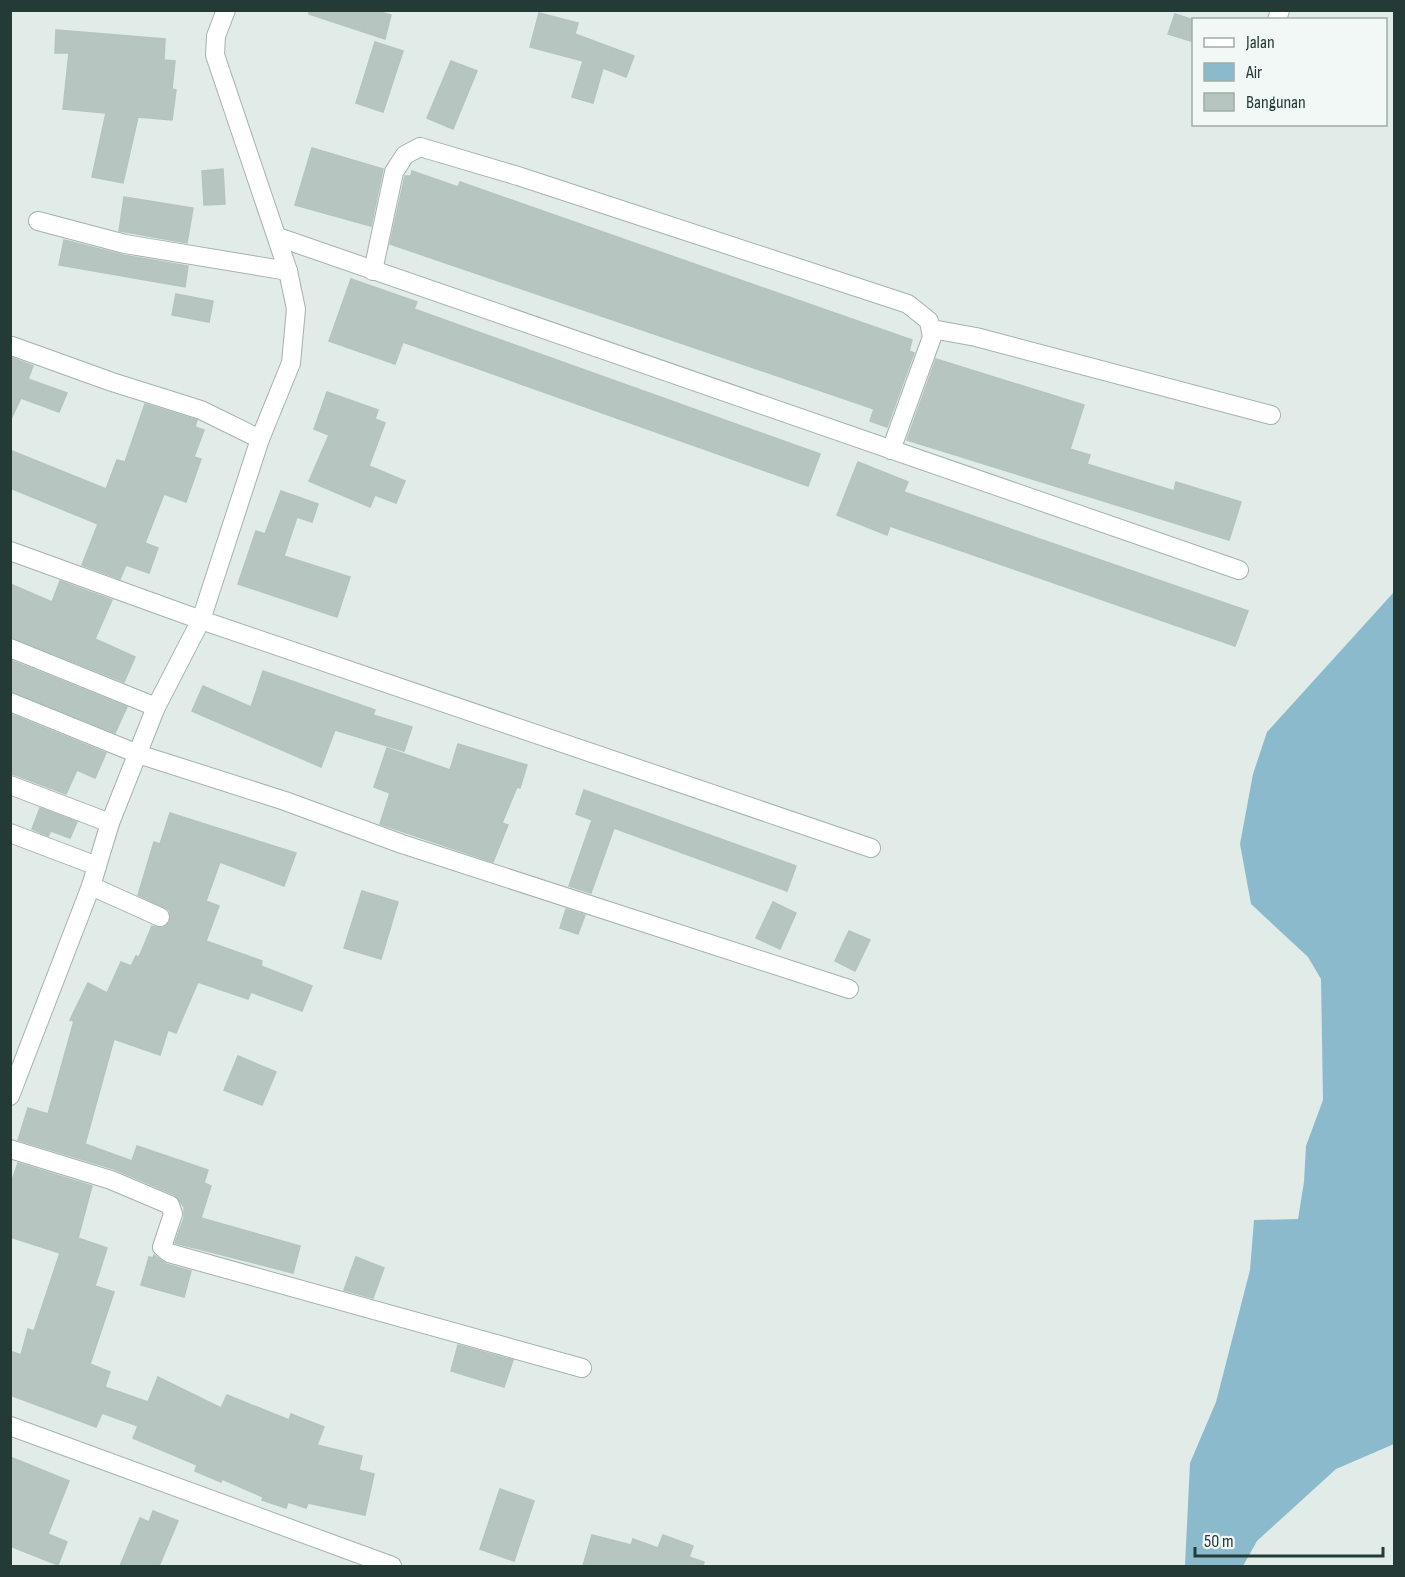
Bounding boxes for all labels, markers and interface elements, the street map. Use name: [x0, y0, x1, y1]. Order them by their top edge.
legend: [1192, 18, 1387, 126]
text: Jalan: [1245, 32, 1275, 53]
text: Air: [1245, 62, 1262, 83]
text: Bangunan: [1246, 92, 1306, 113]
scale bar: [1195, 1520, 1382, 1558]
text: 50 m: [1204, 1531, 1234, 1552]

